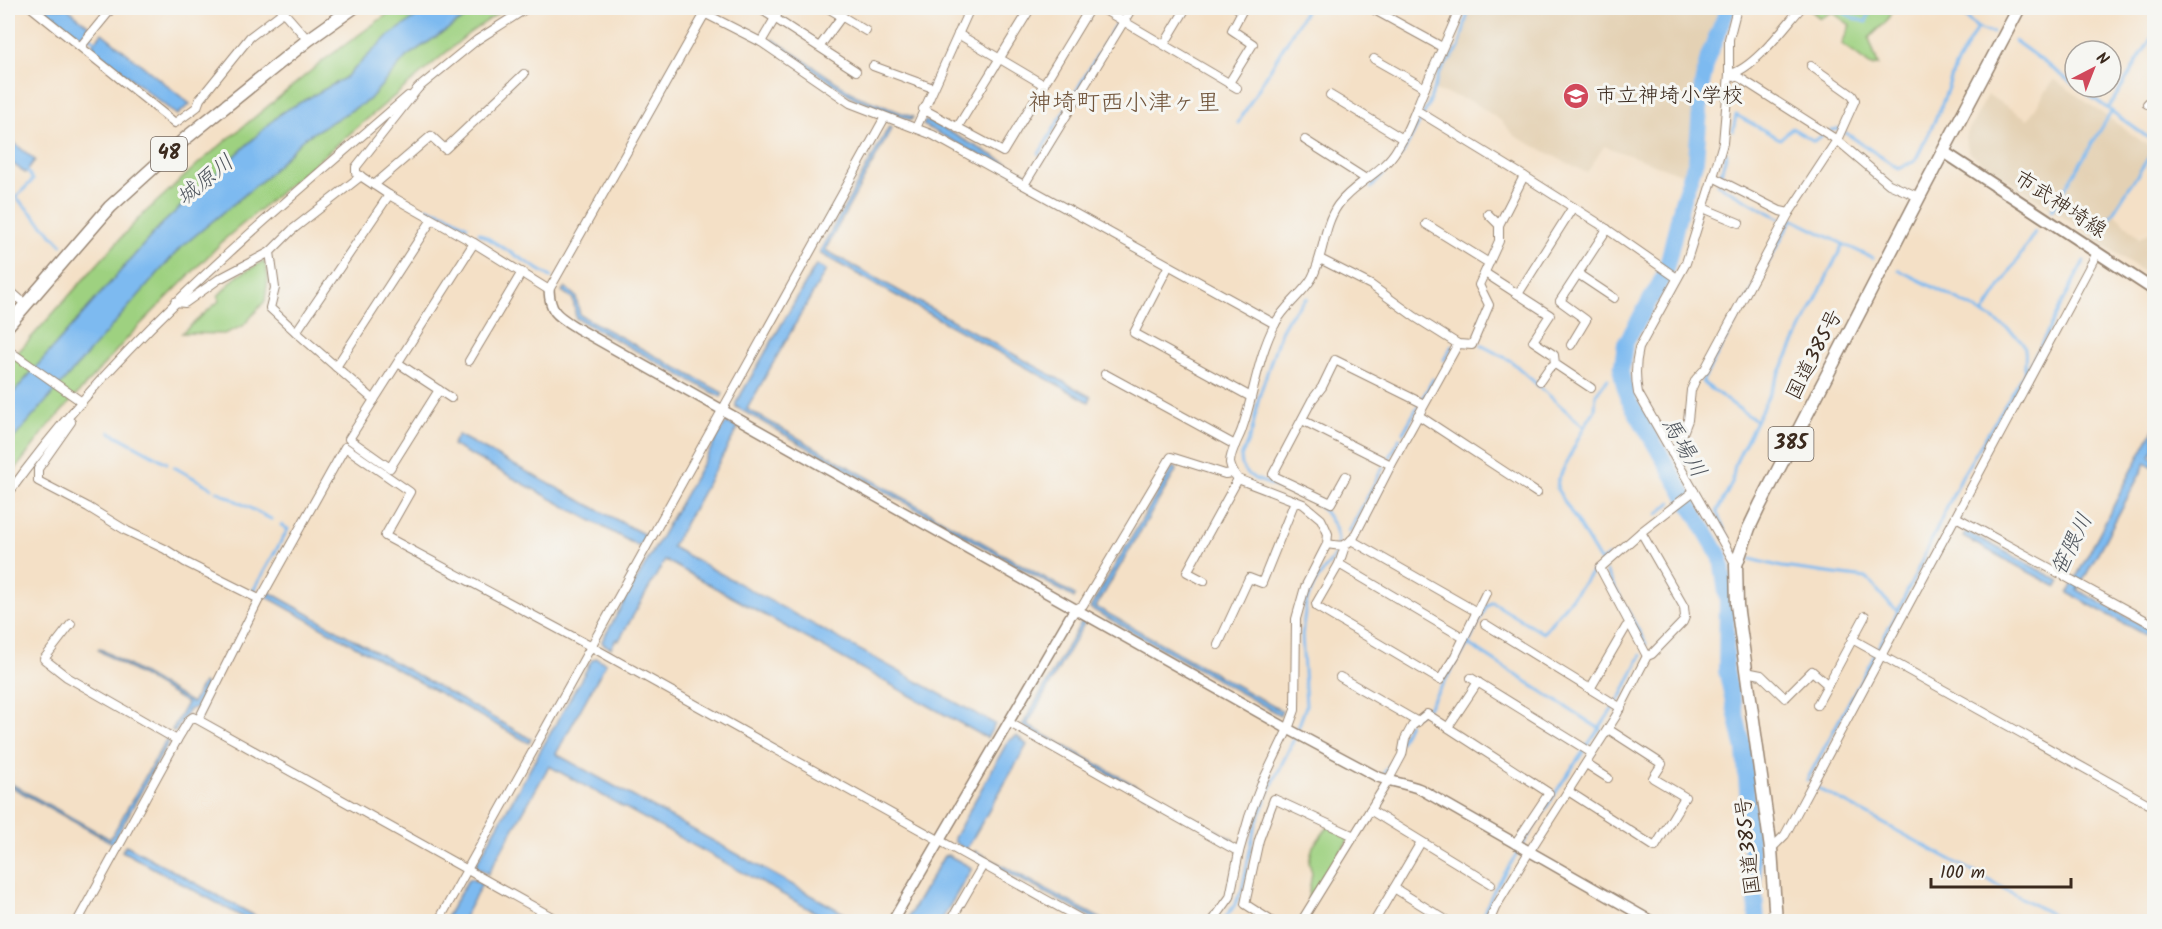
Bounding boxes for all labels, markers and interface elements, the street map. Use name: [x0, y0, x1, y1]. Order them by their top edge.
north arrow: [2063, 39, 2123, 99]
text: N: [2090, 46, 2114, 72]
place label: 市立神埼小学校: [1596, 80, 1743, 113]
school or university icon: 市立神埼小学校: [1561, 81, 1591, 111]
district label: 神埼町西小津ヶ里: [1028, 84, 1220, 123]
road number: 48: [151, 137, 187, 171]
water label: 城原川: [169, 147, 243, 215]
street label: 市武神埼線: [2007, 163, 2113, 247]
street label: 国道385号: [1778, 303, 1852, 407]
water label: 馬場川: [1651, 411, 1715, 485]
road number: 385: [1768, 427, 1814, 461]
water label: 笹隈川: [2043, 508, 2103, 582]
street label: 国道385号: [1727, 795, 1771, 897]
scale bar: [1931, 851, 2070, 889]
text: 100 m: [1940, 859, 1985, 888]

